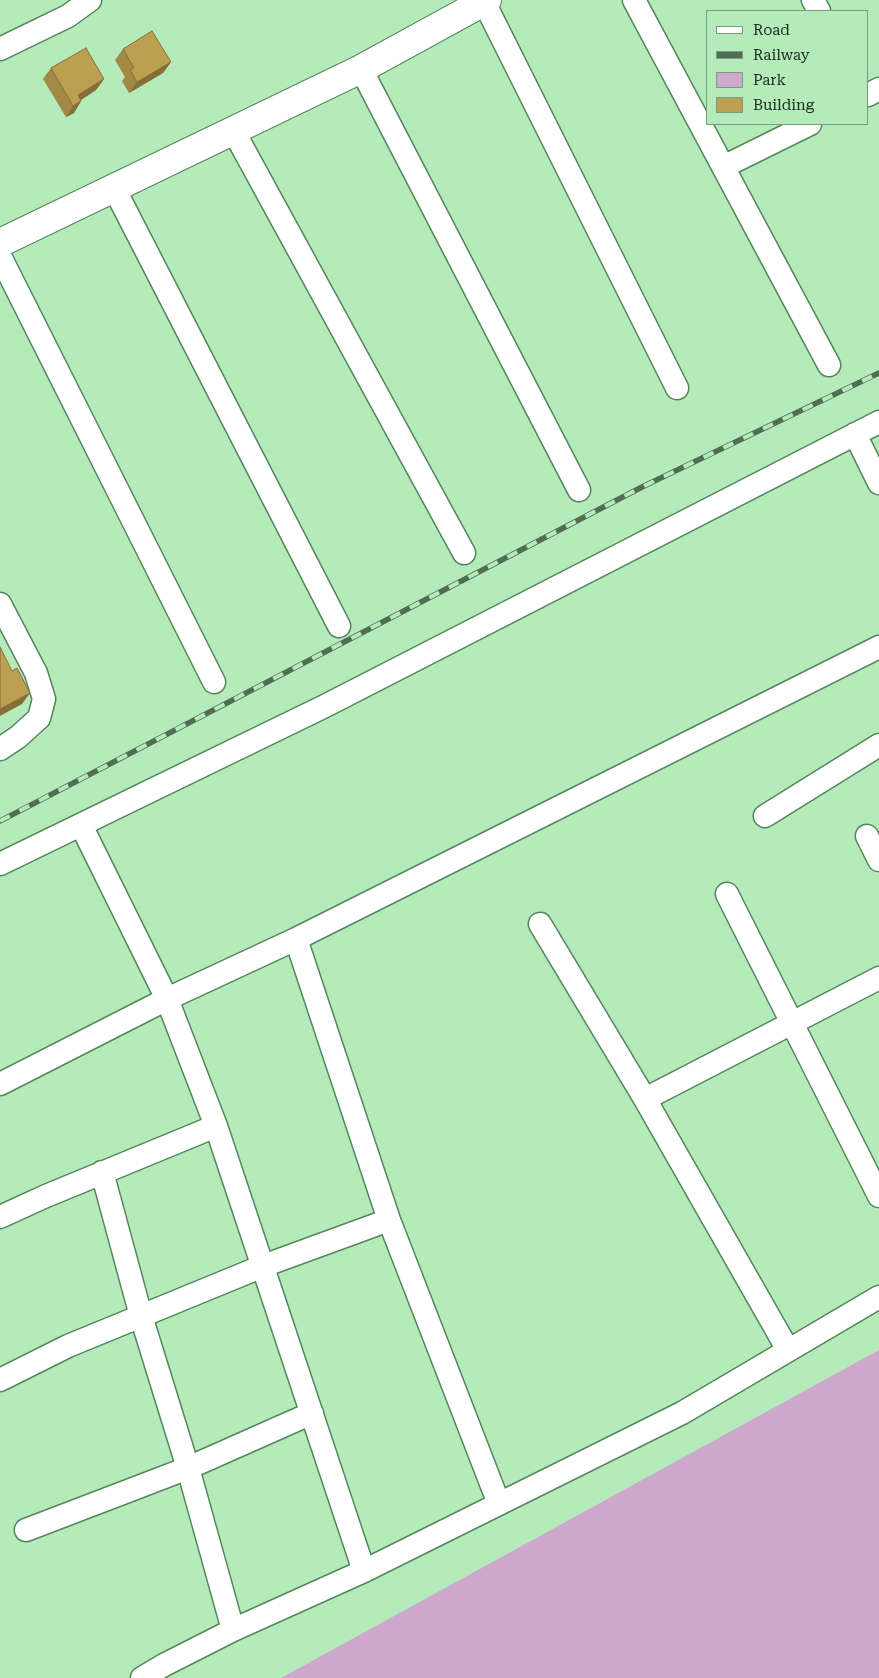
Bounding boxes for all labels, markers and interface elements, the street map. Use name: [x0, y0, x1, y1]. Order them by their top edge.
legend: [706, 10, 869, 125]
text: Road: [753, 21, 790, 39]
text: Railway: [753, 46, 810, 64]
text: Park: [753, 71, 786, 89]
text: Building: [753, 96, 814, 114]

